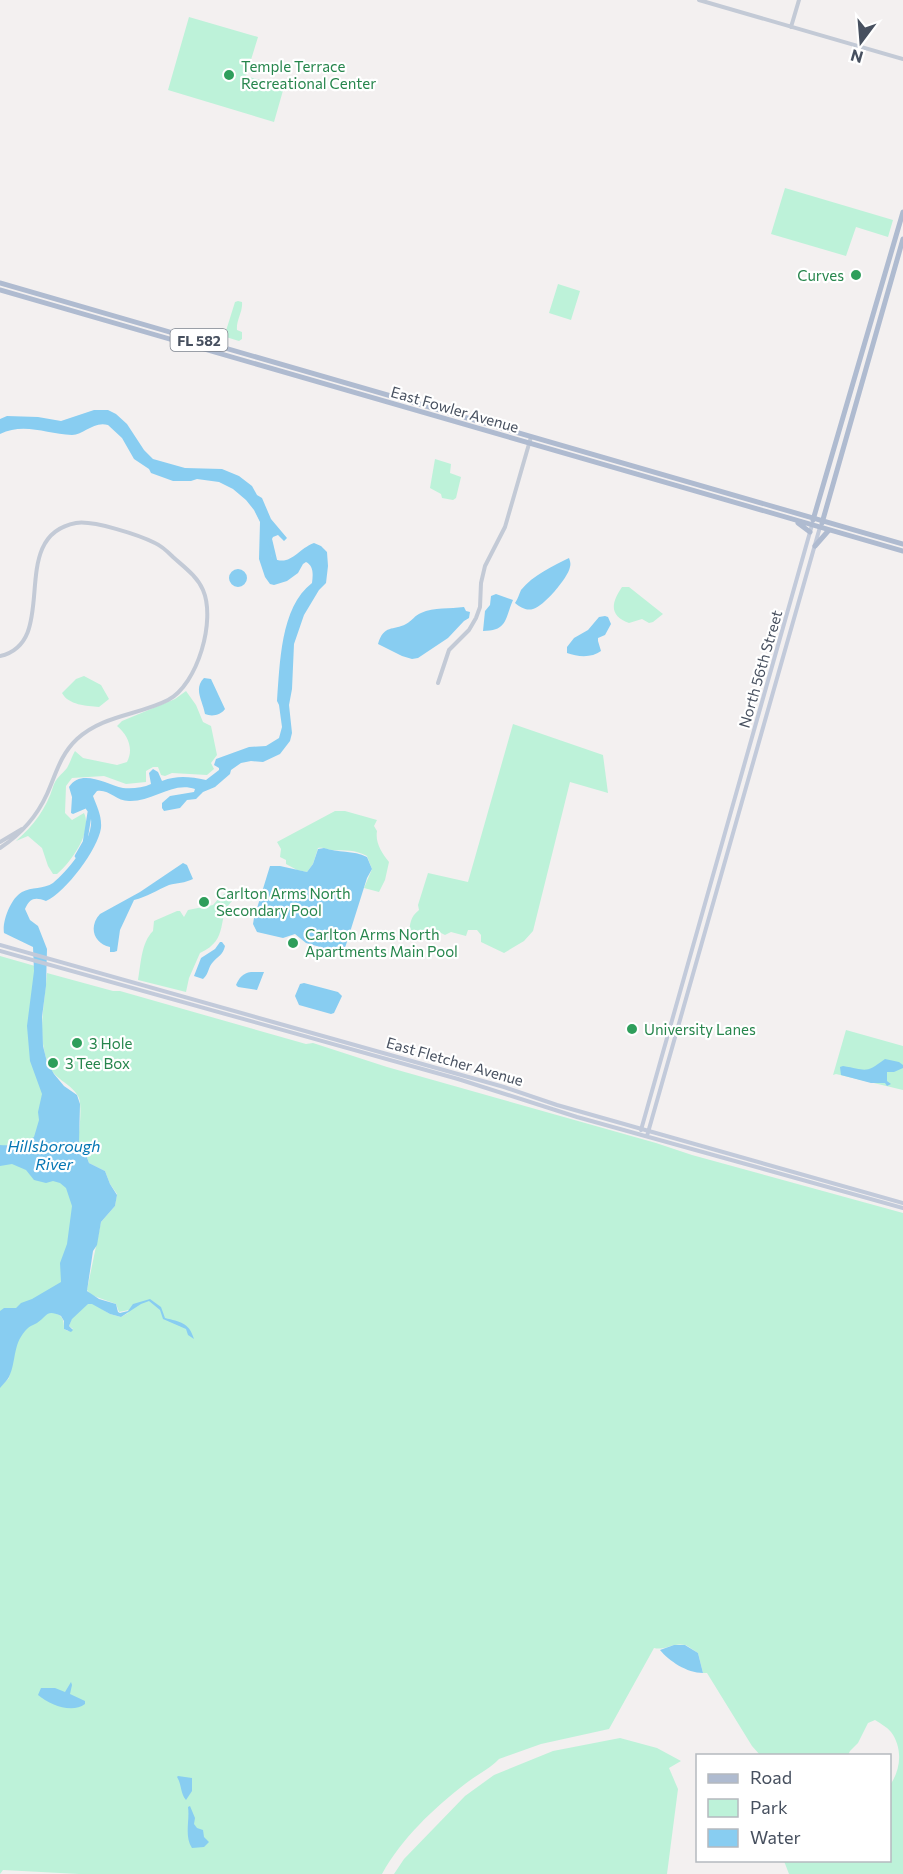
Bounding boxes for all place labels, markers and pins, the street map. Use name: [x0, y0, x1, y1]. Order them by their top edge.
place label: Temple Terrace Recreational Center: [241, 57, 376, 92]
marker: Temple Terrace Recreational Center: [222, 68, 236, 82]
place label: Curves: [797, 266, 844, 284]
marker: Curves: [849, 268, 863, 282]
place label: Carlton Arms North Secondary Pool: [216, 884, 351, 919]
marker: Carlton Arms North Secondary Pool: [197, 895, 211, 909]
place label: Carlton Arms North Apartments Main Pool: [305, 925, 458, 960]
marker: Carlton Arms North Apartments Main Pool: [286, 936, 300, 950]
place label: University Lanes: [644, 1020, 756, 1038]
marker: University Lanes: [625, 1022, 639, 1036]
place label: 3 Hole: [89, 1034, 132, 1052]
marker: 3 Hole: [70, 1036, 84, 1050]
place label: 3 Tee Box: [65, 1054, 130, 1072]
marker: 3 Tee Box: [46, 1056, 60, 1070]

